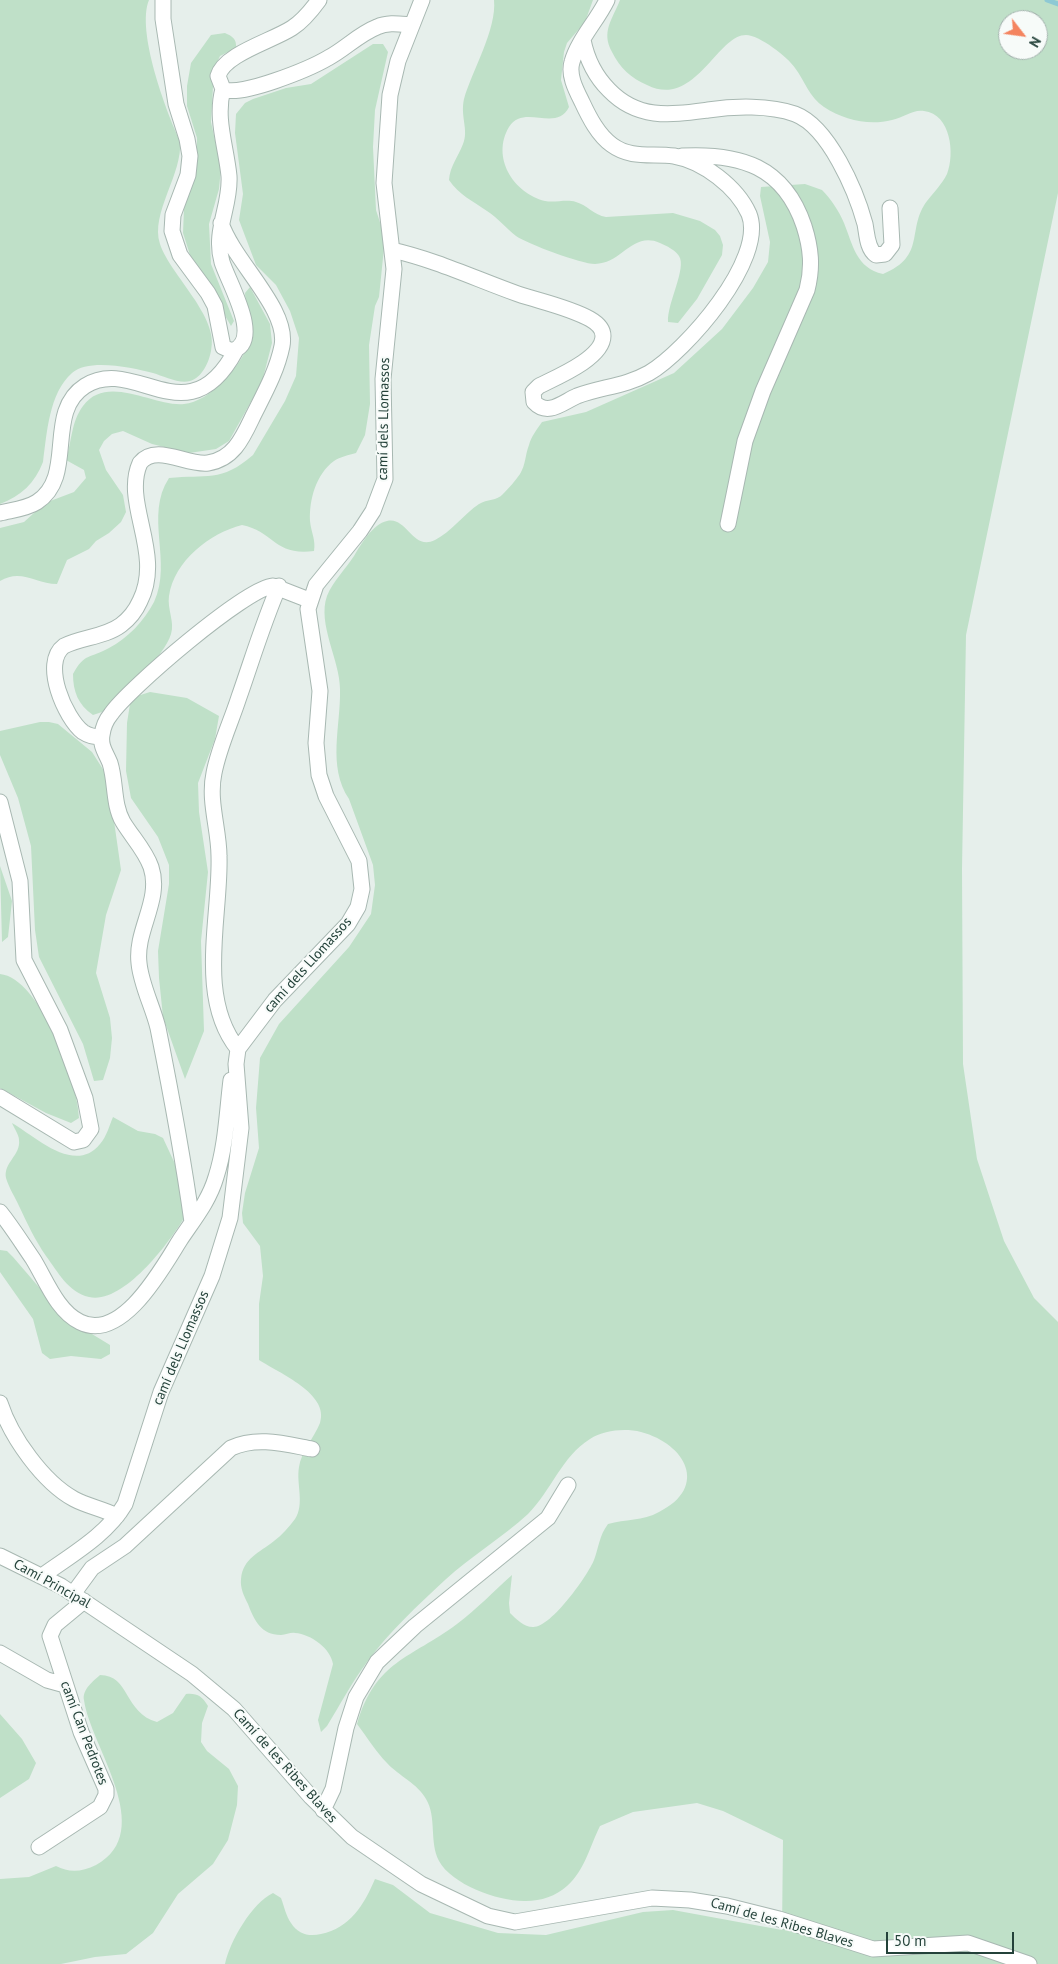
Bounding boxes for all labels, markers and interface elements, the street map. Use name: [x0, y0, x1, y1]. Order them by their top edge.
north arrow: [998, 10, 1048, 60]
text: N: [1025, 34, 1045, 50]
street label: camí dels Llomassos: [375, 357, 393, 481]
street label: camí dels Llomassos: [261, 914, 355, 1016]
street label: camí dels Llomassos: [149, 1288, 213, 1408]
street label: Camí Principal: [10, 1556, 94, 1612]
street label: camí Can Pedrotes: [56, 1679, 112, 1787]
street label: Camí de les Ribes Blaves: [229, 1705, 341, 1827]
street label: Camí de les Ribes Blaves: [709, 1895, 855, 1951]
scale bar: [888, 1922, 1016, 1954]
text: 50 m: [894, 1931, 927, 1950]

